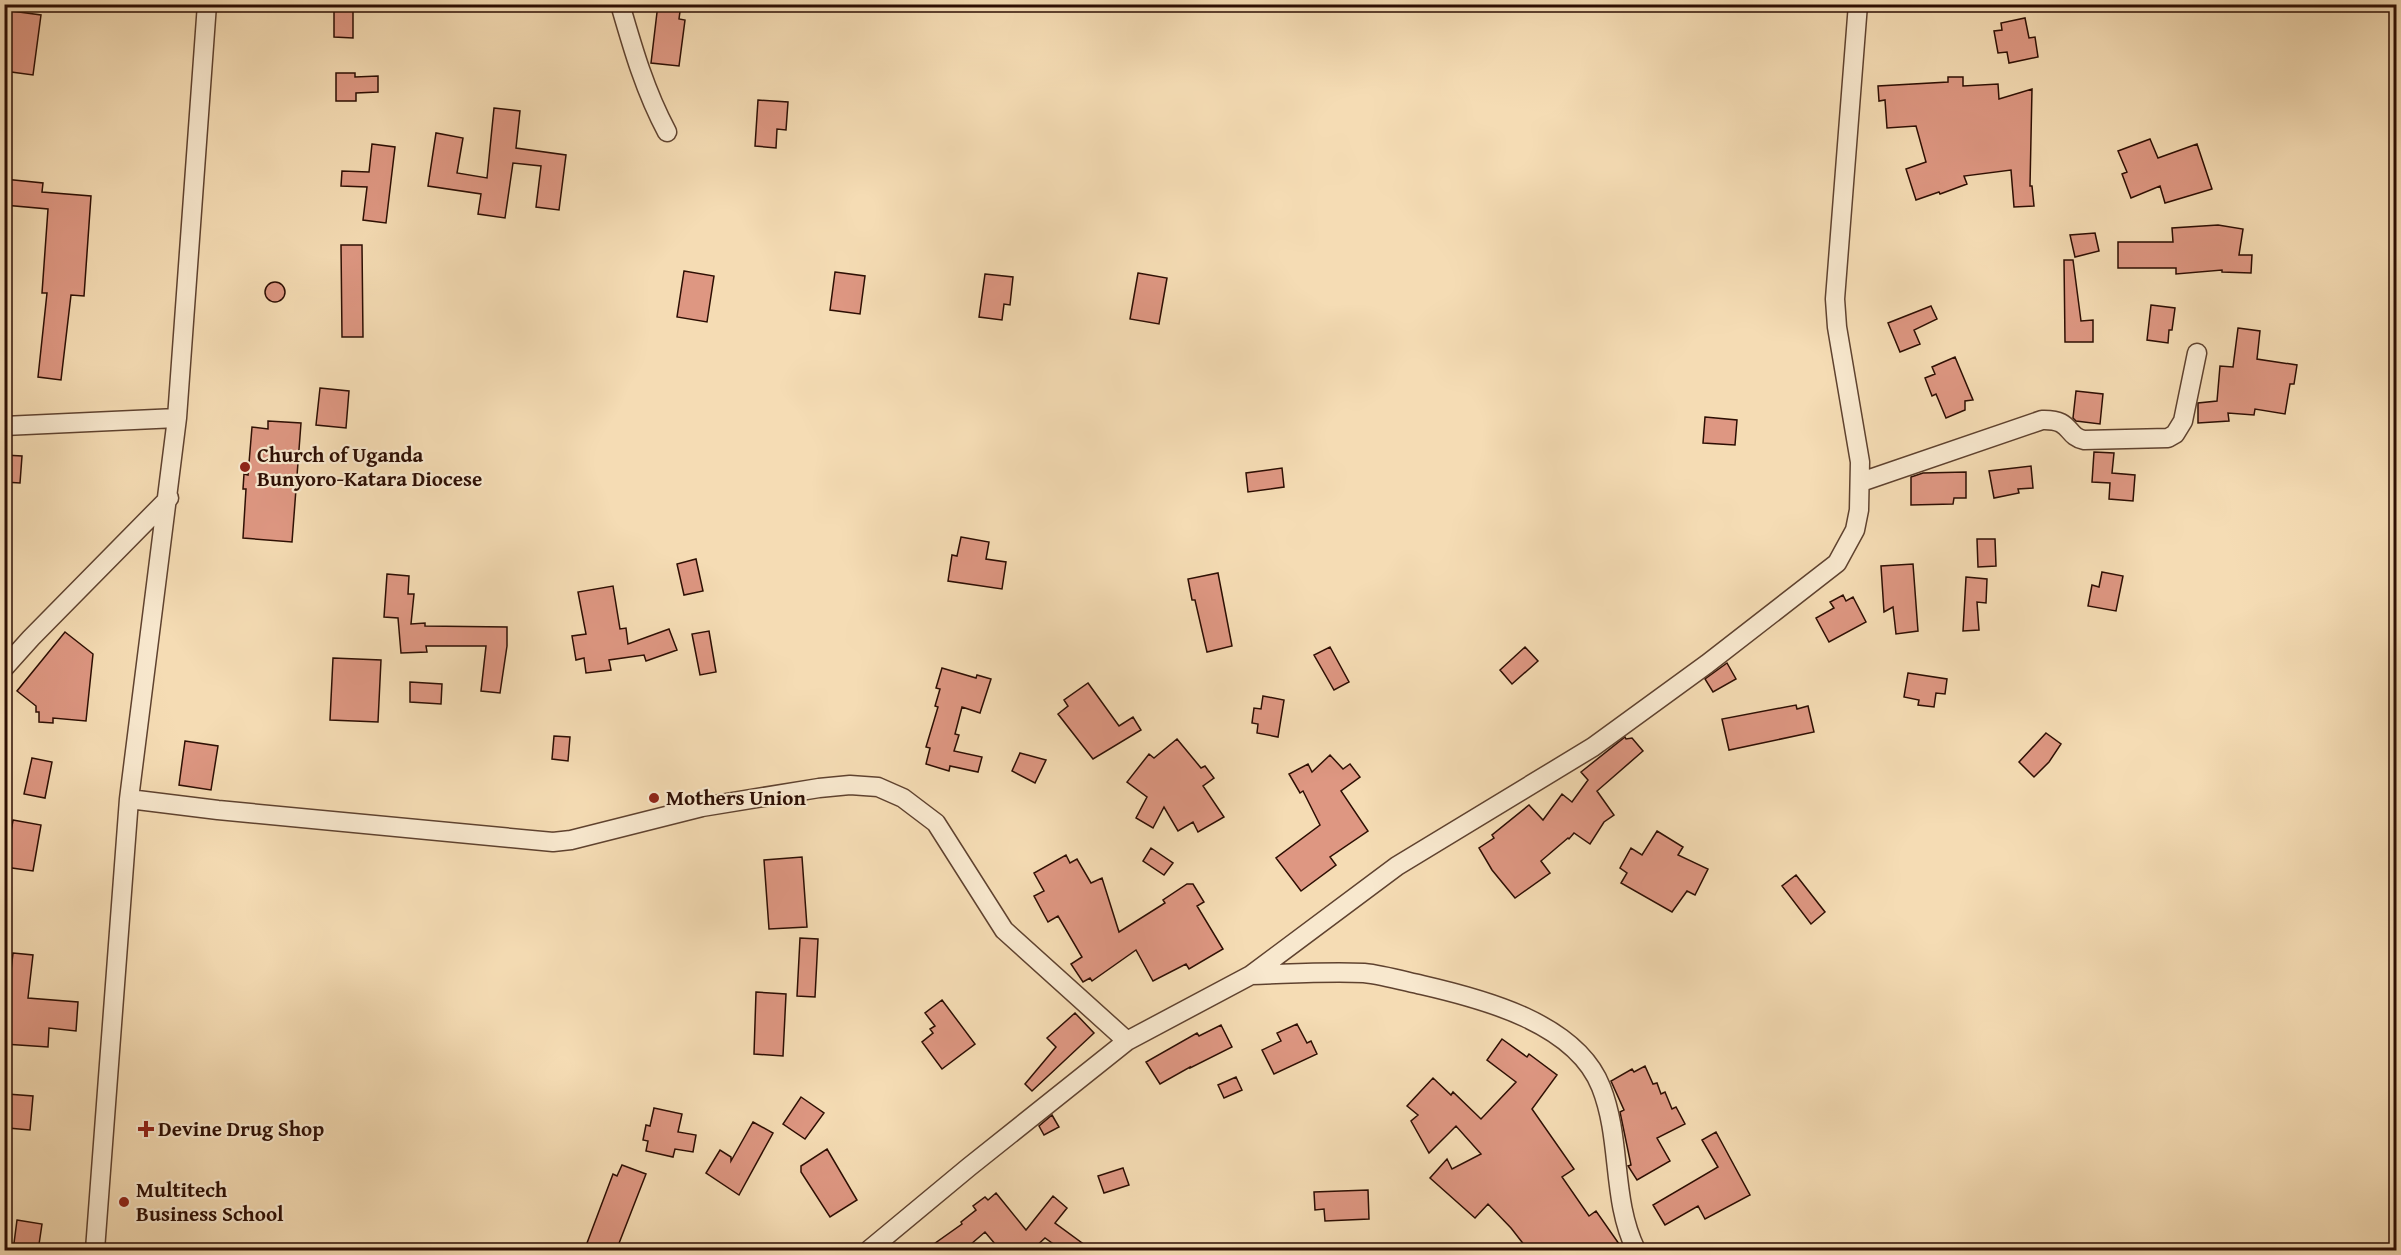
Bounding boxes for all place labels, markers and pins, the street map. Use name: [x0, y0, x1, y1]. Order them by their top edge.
place label: Church of Uganda Bunyoro-Katara Diocese: [257, 439, 482, 494]
marker: Church of Uganda Bunyoro-Katara Diocese: [238, 460, 252, 474]
place label: Mothers Union: [666, 782, 806, 813]
marker: Mothers Union: [647, 791, 661, 805]
place label: Devine Drug Shop: [158, 1113, 324, 1144]
marker: Devine Drug Shop: [139, 1122, 153, 1136]
place label: Multitech Business School: [136, 1174, 284, 1229]
marker: Multitech Business School: [117, 1195, 131, 1209]

